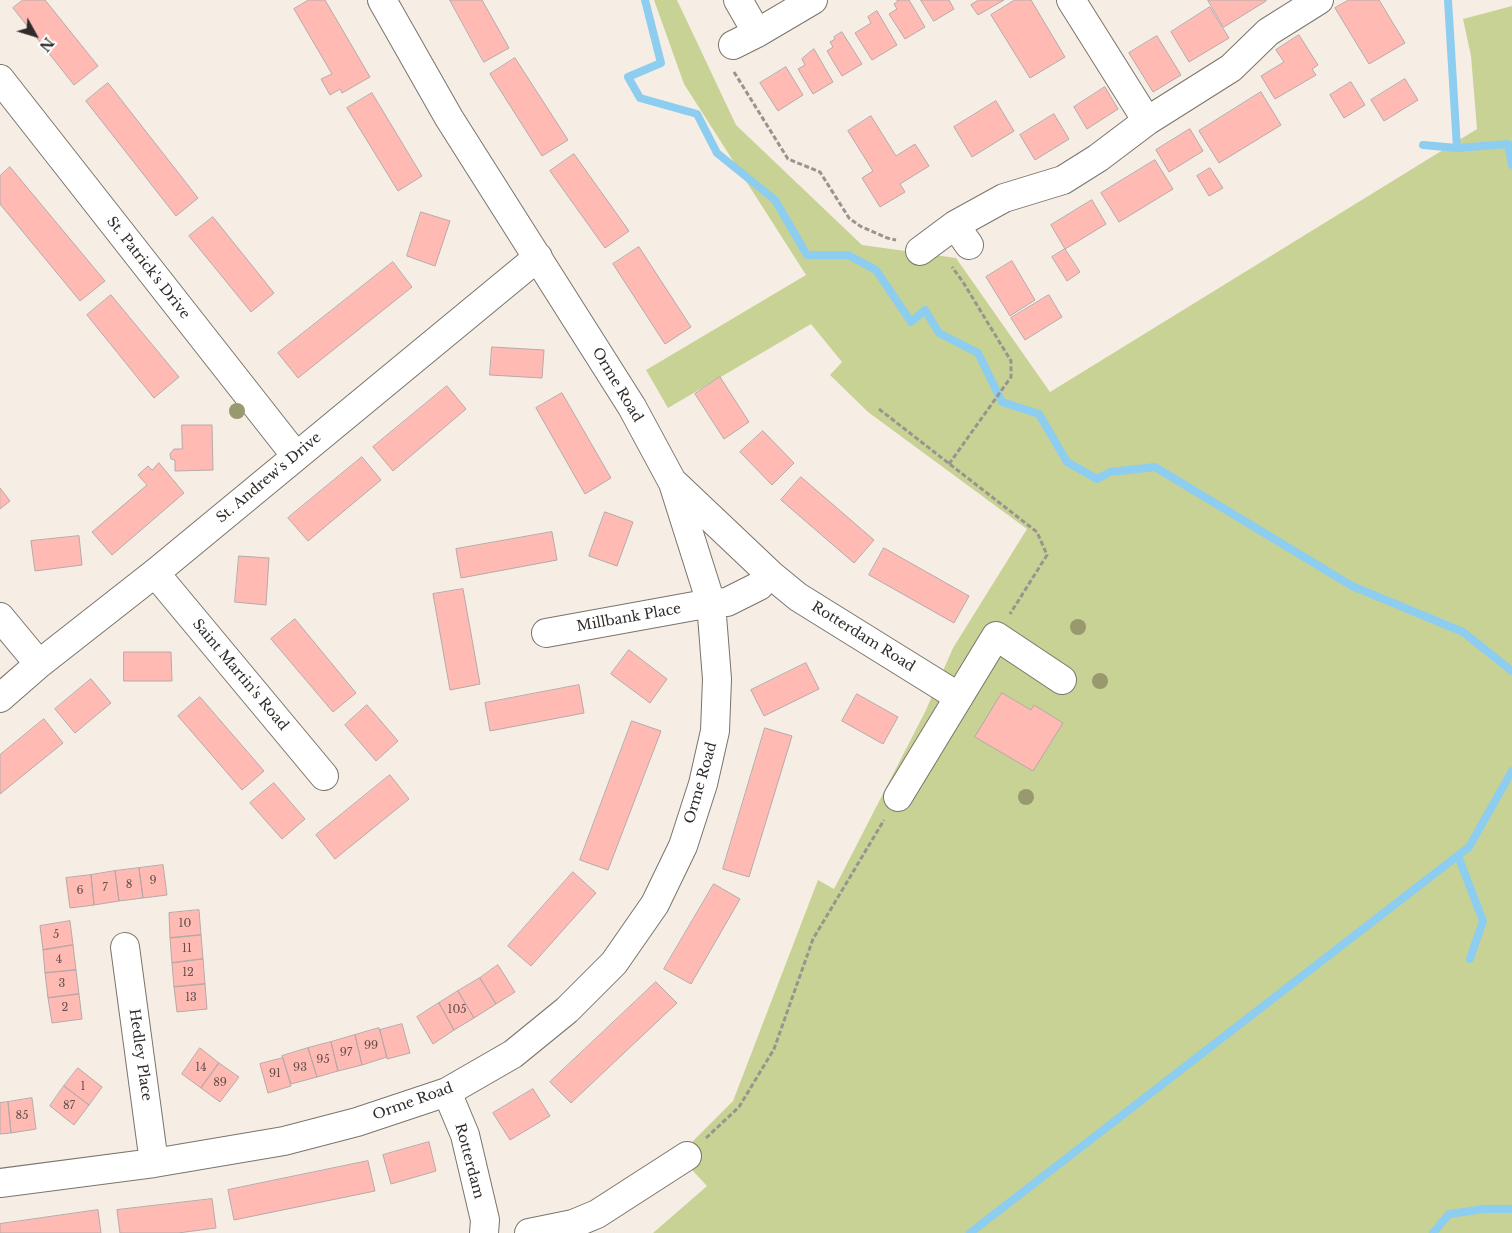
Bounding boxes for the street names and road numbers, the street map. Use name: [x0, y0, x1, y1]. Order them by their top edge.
street label: St. Patrick's Drive: [103, 214, 193, 322]
street label: Orme Road: [588, 345, 646, 425]
street label: St. Andrew's Drive: [213, 429, 325, 527]
street label: Rotterdam Road: [808, 598, 918, 676]
street label: Millbank Place: [575, 601, 683, 635]
street label: Saint Martin's Road: [189, 616, 291, 734]
street label: Orme Road: [681, 740, 721, 826]
street label: Hedley Place: [125, 1008, 155, 1102]
street label: Orme Road: [371, 1080, 455, 1124]
street label: Rotterdam: [451, 1121, 487, 1201]

